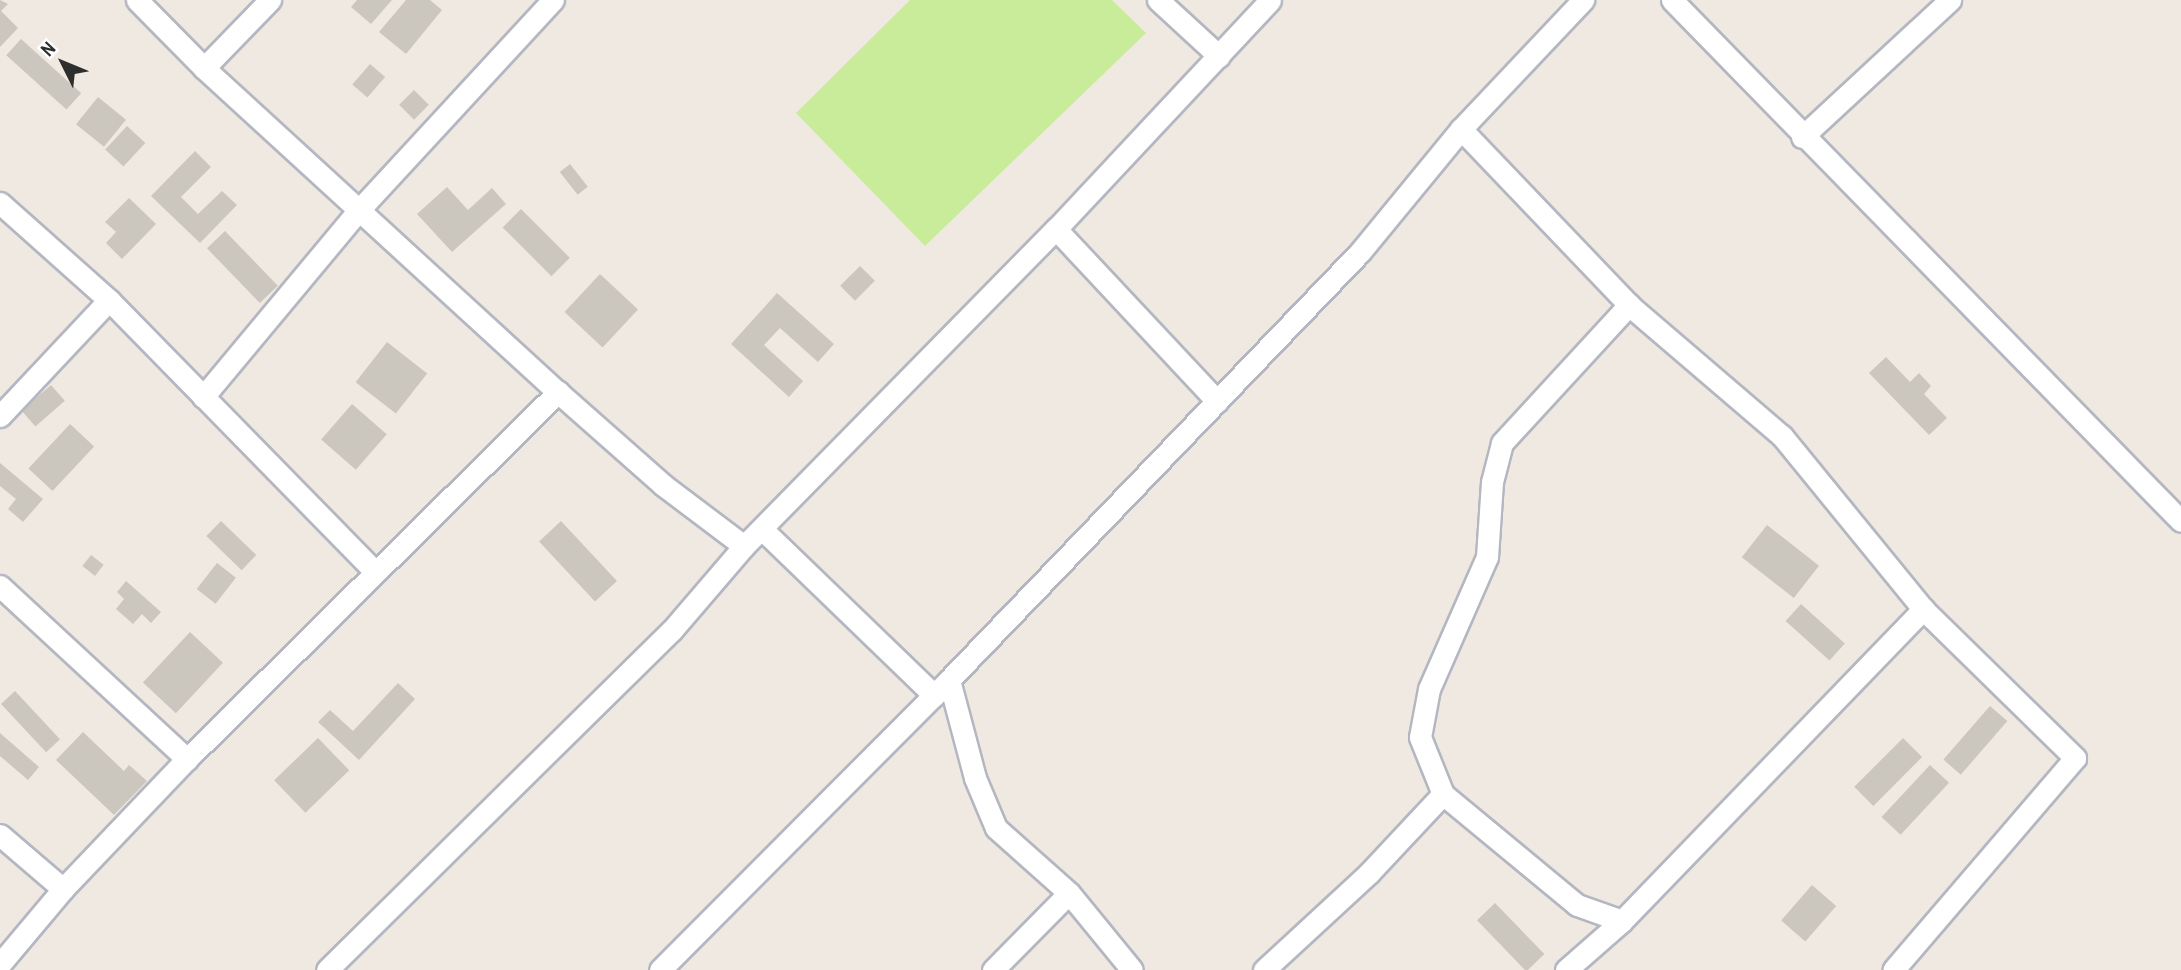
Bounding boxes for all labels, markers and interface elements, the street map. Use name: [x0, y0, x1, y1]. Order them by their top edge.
north arrow: [28, 28, 98, 98]
text: N: [34, 36, 61, 62]

